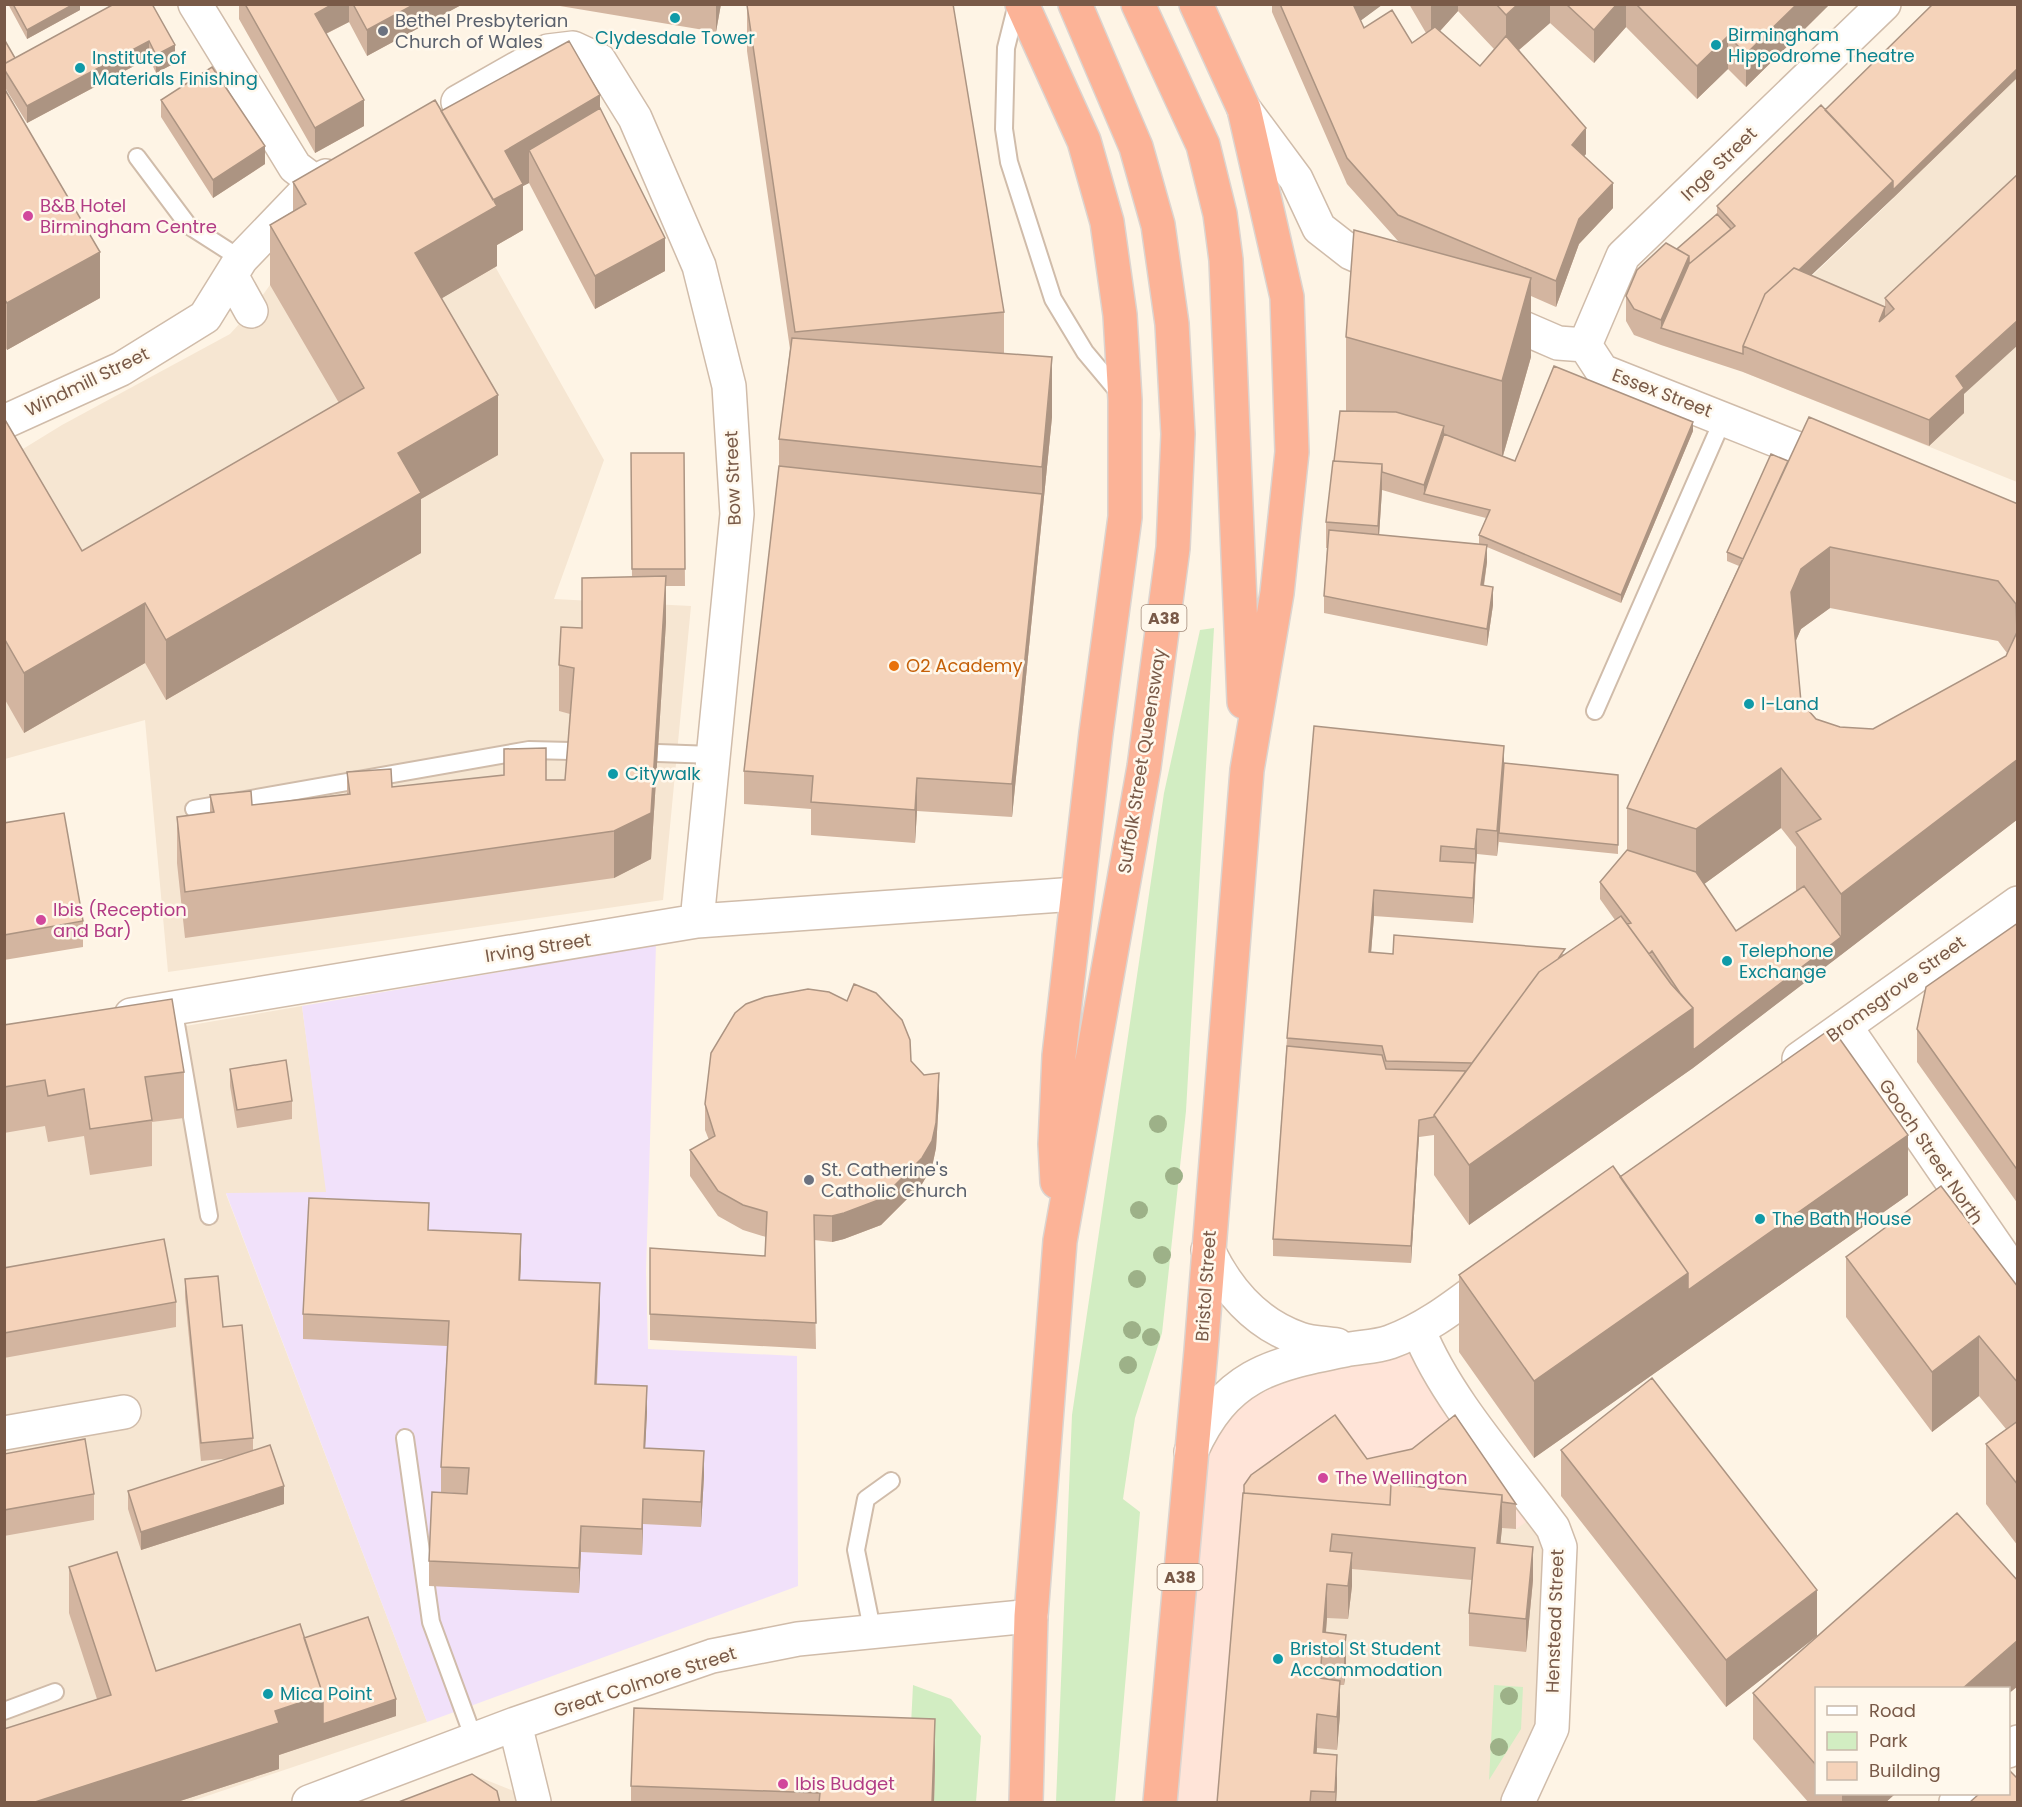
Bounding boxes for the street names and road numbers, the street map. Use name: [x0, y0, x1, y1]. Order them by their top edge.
street label: Inge Street: [1675, 121, 1762, 206]
street label: Windmill Street: [21, 341, 153, 422]
street label: Essex Street: [1609, 362, 1716, 423]
street label: Bow Street: [718, 430, 747, 526]
road number: A38: [1142, 605, 1186, 631]
street label: Suffolk Street Queensway: [1111, 647, 1172, 875]
street label: Irving Street: [483, 927, 593, 968]
street label: Bromsgrove Street: [1821, 930, 1970, 1048]
street label: Gooch Street North: [1873, 1074, 1990, 1229]
street label: Bristol Street: [1189, 1229, 1222, 1342]
street label: Henstead Street: [1539, 1549, 1570, 1693]
road number: A38: [1158, 1564, 1202, 1590]
street label: Great Colmore Street: [550, 1640, 739, 1723]

